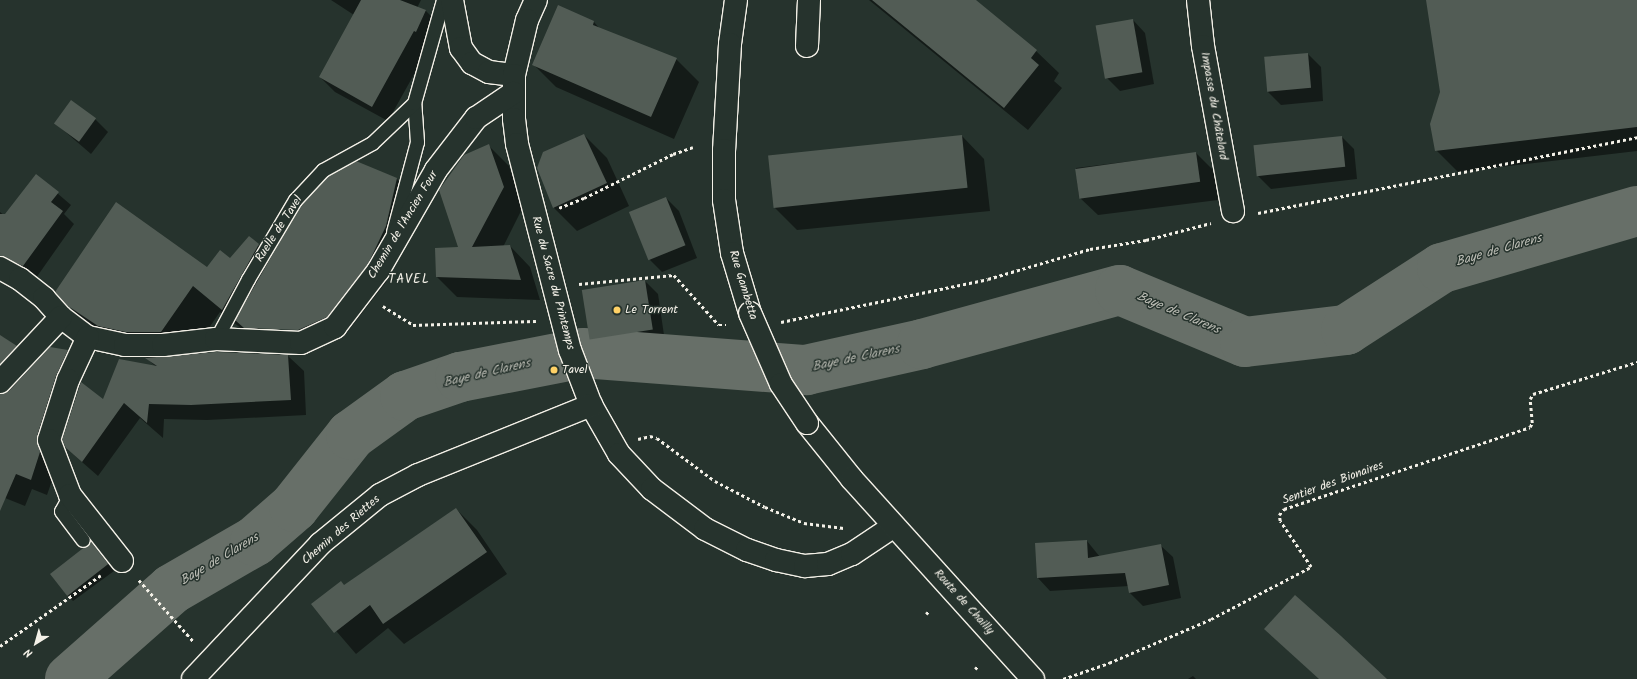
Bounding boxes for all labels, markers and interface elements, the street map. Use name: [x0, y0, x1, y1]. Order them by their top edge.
street label: Impasse du Châtelard: [1197, 51, 1231, 161]
street label: Chemin de l'Ancien Four: [365, 168, 441, 282]
street label: Ruelle de Tavel: [252, 193, 306, 265]
street label: Rue du Sacre du Printemps: [528, 215, 578, 351]
water label: Baye de Clarens: [1454, 231, 1544, 271]
street label: Rue Gambetta: [726, 248, 760, 322]
district label: TAVEL: [388, 272, 430, 288]
water label: Baye de Clarens: [1134, 289, 1222, 339]
place label: Le Torrent: [625, 303, 678, 317]
marker: Le Torrent: [612, 305, 622, 315]
water label: Baye de Clarens: [811, 342, 901, 376]
water label: Baye de Clarens: [442, 356, 532, 392]
place label: Tavel: [562, 363, 587, 377]
marker: Tavel: [549, 365, 559, 375]
street label: Sentier des Bionaires: [1281, 458, 1385, 508]
street label: Chemin des Riettes: [299, 492, 383, 568]
water label: Baye de Clarens: [178, 530, 262, 590]
street label: Route de Chailly: [931, 566, 997, 638]
north arrow: [16, 623, 56, 663]
text: N: [21, 643, 37, 662]

